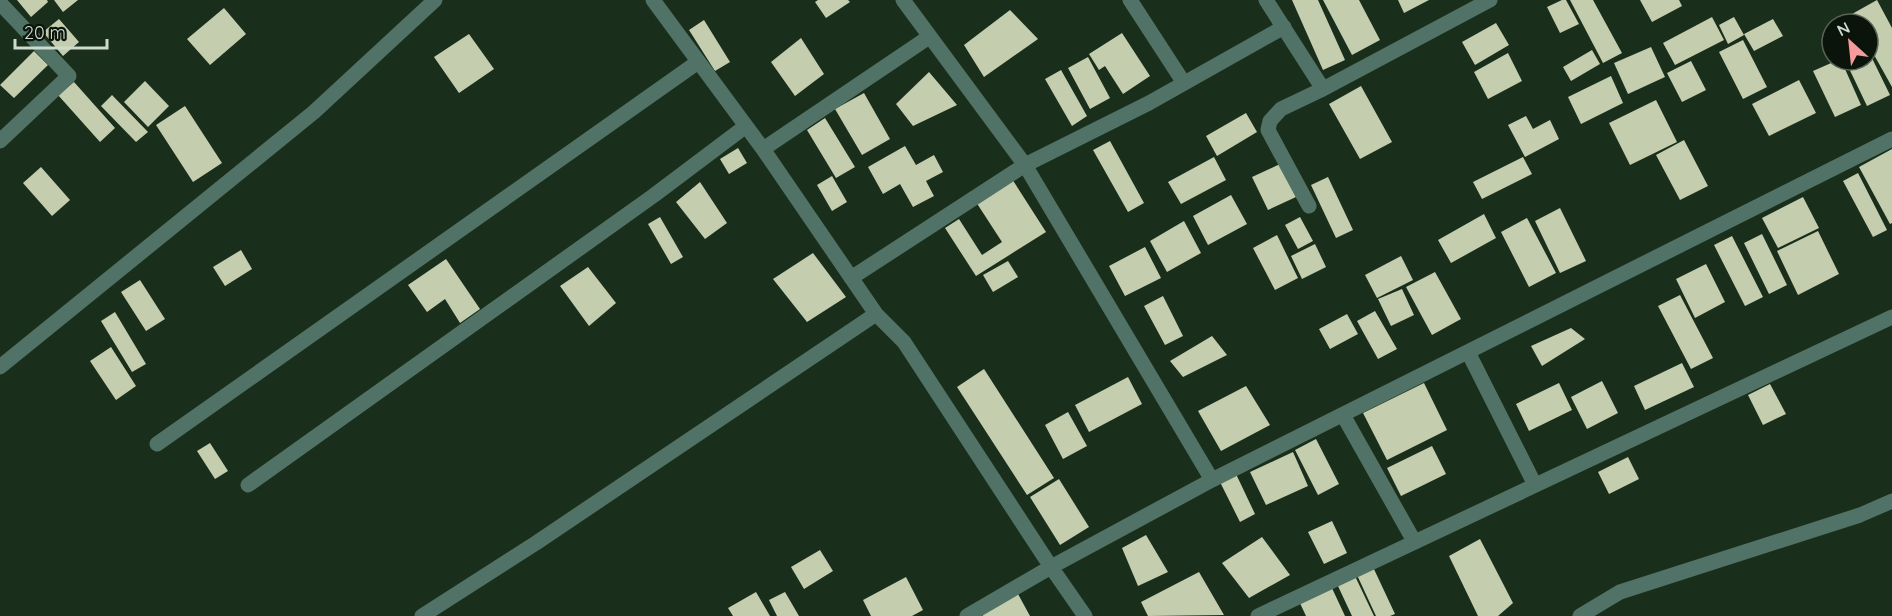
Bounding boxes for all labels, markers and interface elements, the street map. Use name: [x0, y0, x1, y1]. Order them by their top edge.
scale bar: [15, 12, 106, 50]
north arrow: [1820, 12, 1880, 72]
text: N: [1833, 17, 1853, 40]
text: 20 m: [24, 21, 66, 44]

